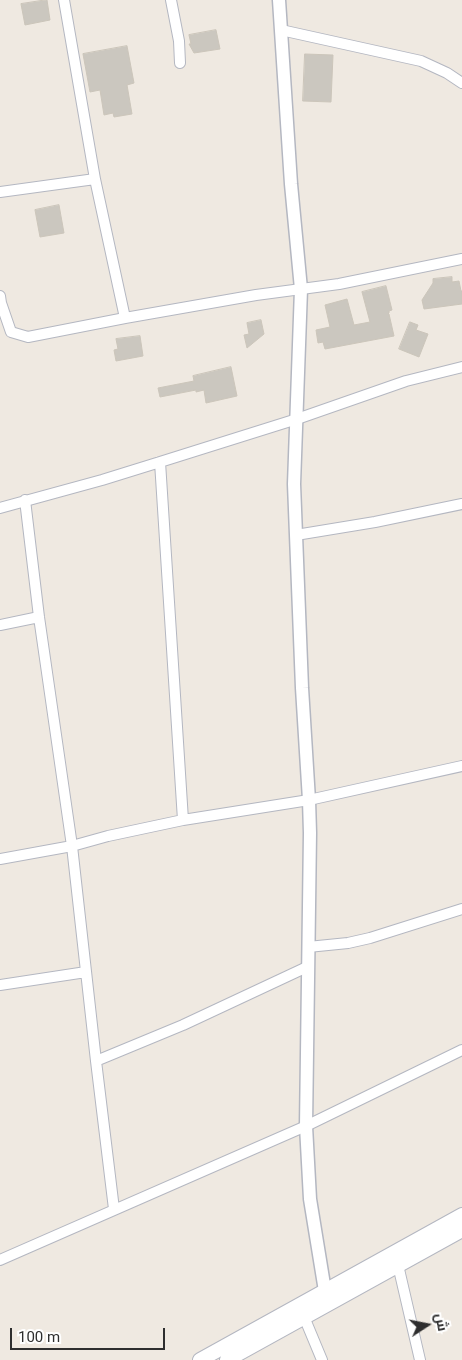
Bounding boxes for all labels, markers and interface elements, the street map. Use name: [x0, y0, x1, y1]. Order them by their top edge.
north arrow: [402, 1300, 452, 1350]
text: ش: [432, 1312, 451, 1332]
scale bar: [12, 1318, 168, 1350]
text: 100 m: [18, 1328, 60, 1346]

